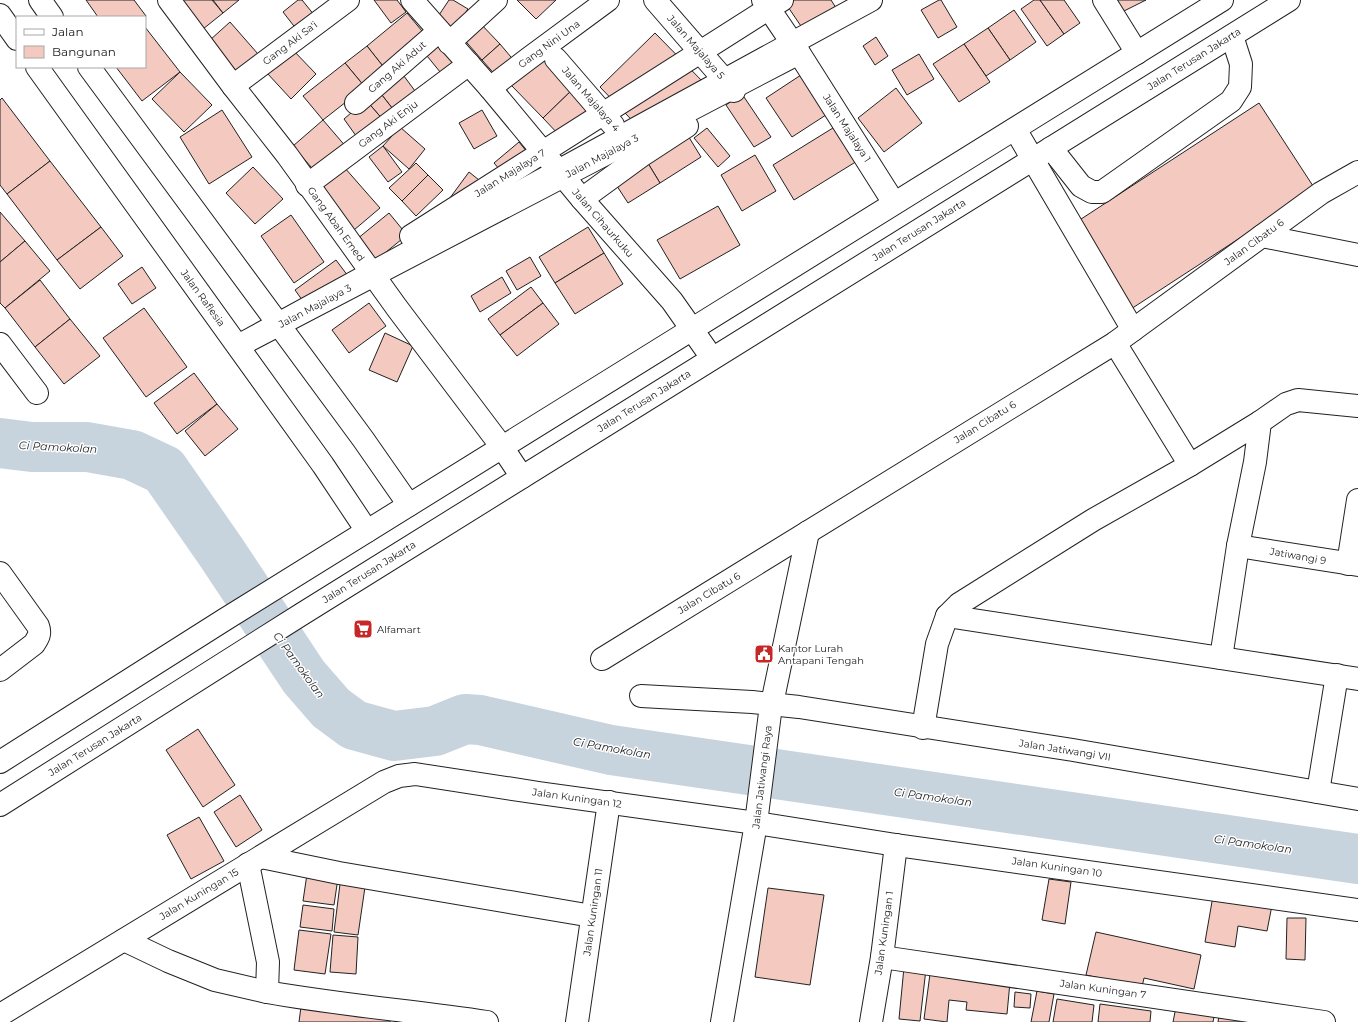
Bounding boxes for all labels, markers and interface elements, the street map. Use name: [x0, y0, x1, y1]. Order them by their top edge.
street label: Jalan Majalaya 5: [664, 11, 728, 82]
legend: [16, 16, 146, 68]
street label: Gang Nini Una: [516, 17, 582, 71]
street label: Gang Aki Sa'i: [260, 18, 320, 68]
text: Jalan: [51, 24, 84, 39]
street label: Jalan Terusan Jakarta: [1144, 25, 1243, 94]
street label: Gang Aki Adut: [365, 38, 429, 96]
text: Bangunan: [52, 44, 116, 59]
street label: Jalan Majalaya 4: [559, 63, 623, 134]
street label: Jalan Majalaya 1: [820, 91, 874, 165]
street label: Gang Aki Enju: [356, 97, 420, 151]
street label: Jalan Majalaya 3: [562, 131, 641, 181]
street label: Jalan Majalaya 7: [471, 146, 548, 201]
street label: Gang Abah Emed: [305, 184, 367, 264]
street label: Jalan Cihaurkuku: [569, 185, 637, 260]
street label: Jalan Terusan Jakarta: [869, 196, 968, 265]
street label: Jalan Cibatu 6: [1221, 216, 1286, 269]
street label: Jalan Raflesia: [177, 266, 228, 329]
street label: Jalan Majalaya 3: [275, 281, 354, 331]
street label: Jalan Terusan Jakarta: [594, 367, 693, 436]
street label: Jalan Cibatu 6: [951, 398, 1018, 447]
water label: Ci Pamokolan: [18, 438, 98, 456]
street label: Jalan Terusan Jakarta: [319, 538, 418, 607]
street label: Jatiwangi 9: [1268, 544, 1327, 567]
street label: Jalan Cibatu 6: [674, 569, 743, 617]
supermarket icon: Alfamart: [352, 618, 374, 640]
place label: Alfamart: [377, 623, 421, 636]
water label: Ci Pamokolan: [270, 629, 328, 701]
place label: Kantor Lurah Antapani Tengah: [778, 642, 864, 667]
public building icon: Kantor Lurah Antapani Tengah: [753, 643, 775, 665]
street label: Jalan Terusan Jakarta: [45, 711, 144, 780]
street label: Jalan Jatiwangi Raya: [749, 725, 775, 830]
water label: Ci Pamokolan: [572, 734, 652, 762]
street label: Jalan Jatiwangi VII: [1017, 736, 1112, 764]
street label: Jalan Kuningan 12: [530, 785, 623, 811]
water label: Ci Pamokolan: [893, 785, 973, 809]
water label: Ci Pamokolan: [1213, 832, 1293, 856]
street label: Jalan Kuningan 10: [1010, 854, 1103, 880]
street label: Jalan Kuningan 15: [156, 865, 241, 923]
street label: Jalan Kuningan 11: [580, 867, 606, 958]
street label: Jalan Kuningan 1: [872, 890, 896, 977]
street label: Jalan Kuningan 7: [1058, 976, 1147, 1001]

